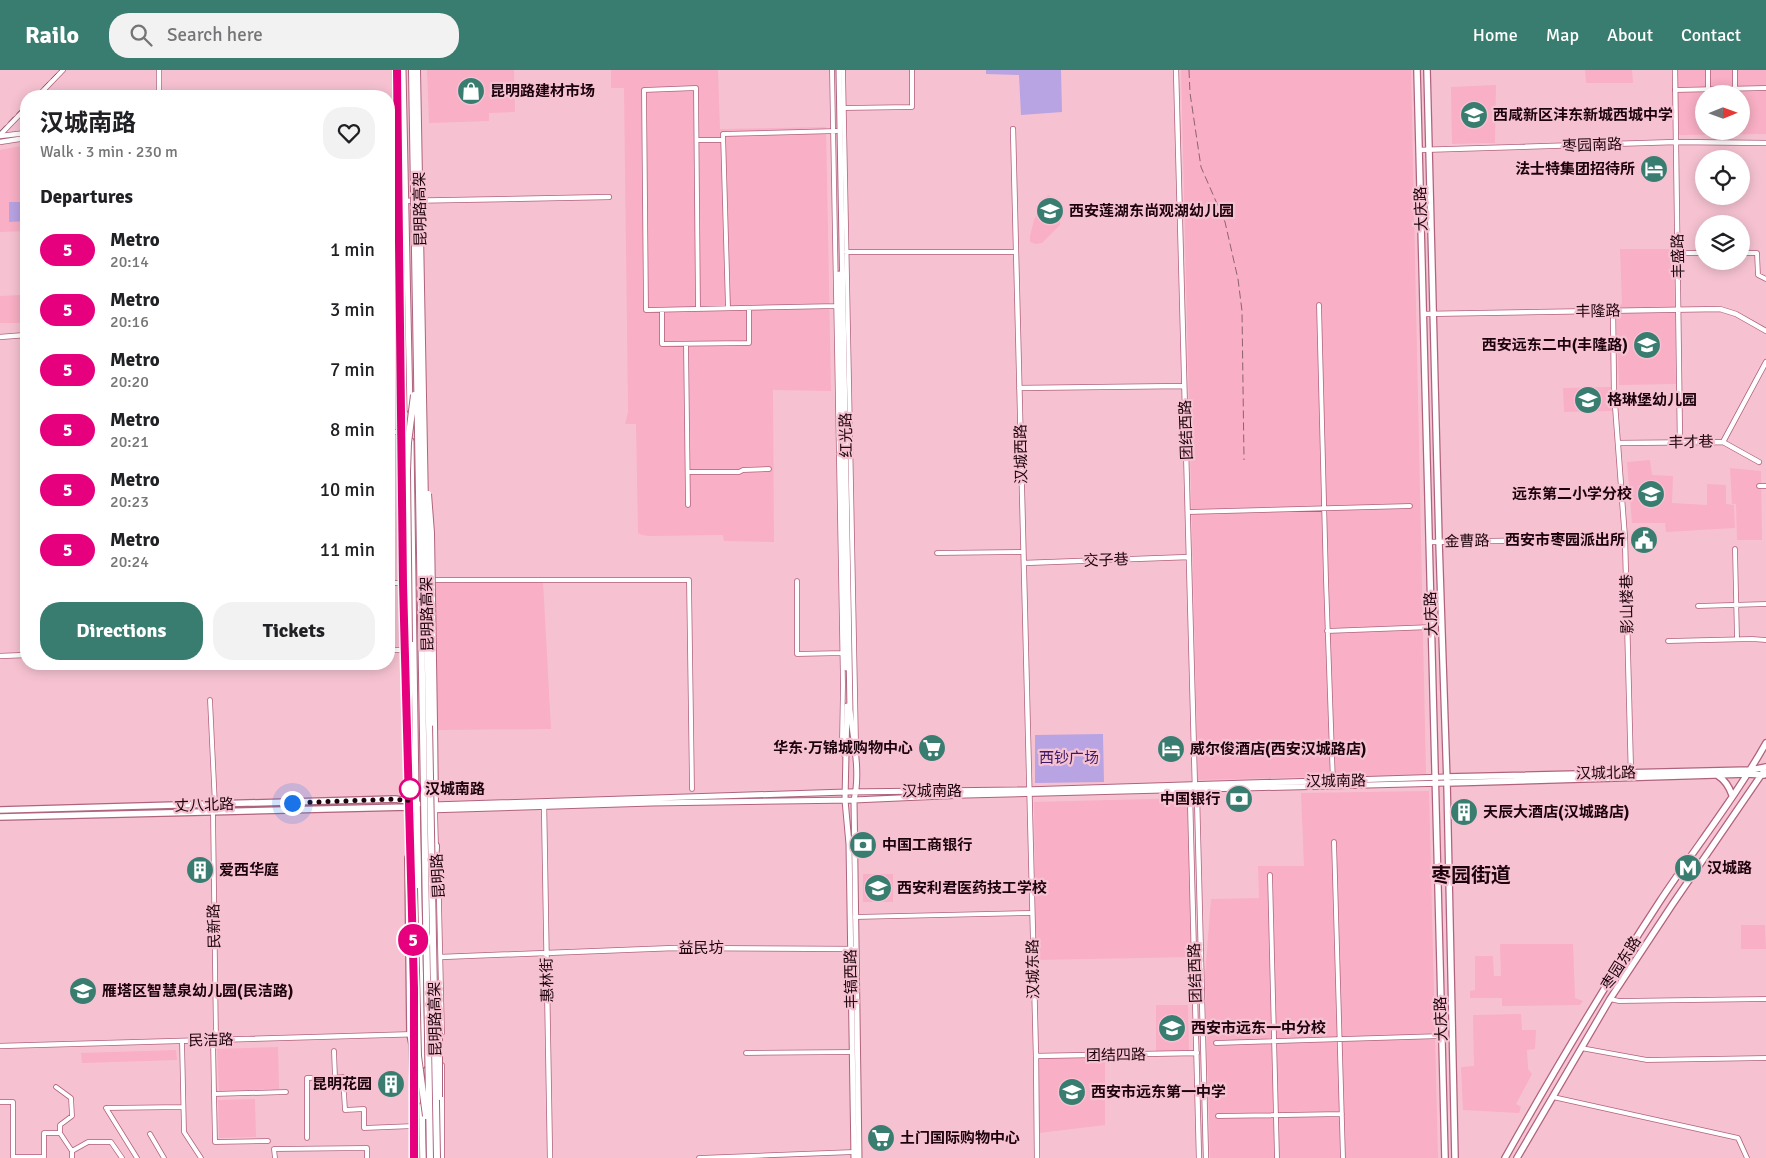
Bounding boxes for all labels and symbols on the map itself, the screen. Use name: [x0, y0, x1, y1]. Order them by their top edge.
shop icon: 昆明路建材市场: [456, 76, 486, 106]
place label: 昆明路建材市场: [490, 82, 595, 100]
north arrow: [1695, 85, 1750, 140]
school or university icon: 西咸新区沣东新城西城中学: [1459, 100, 1489, 130]
place label: 西咸新区沣东新城西城中学: [1493, 106, 1673, 124]
street label: 枣园南路: [1562, 135, 1622, 155]
hotel icon: 法士特集团招待所: [1639, 154, 1669, 184]
place label: 法士特集团招待所: [1515, 160, 1635, 178]
street label: 昆明路高架: [410, 171, 430, 247]
street label: 大庆路: [1411, 186, 1431, 232]
school or university icon: 西安莲湖东尚观湖幼儿园: [1035, 196, 1065, 226]
place label: 西安莲湖东尚观湖幼儿园: [1069, 202, 1234, 220]
street label: 丰盛路: [1669, 233, 1687, 279]
street label: 丰隆路: [1575, 302, 1621, 320]
school or university icon: 西安远东二中(丰隆路): [1632, 330, 1662, 360]
place label: 西安远东二中(丰隆路): [1482, 336, 1628, 354]
school or university icon: 格琳堡幼儿园: [1573, 385, 1603, 415]
place label: 格琳堡幼儿园: [1607, 391, 1697, 409]
street label: 团结西路: [1176, 400, 1196, 460]
street label: 红光路: [837, 412, 855, 458]
street label: 汉城西路: [1011, 424, 1031, 484]
street label: 丰才巷: [1668, 433, 1714, 451]
school or university icon: 远东第二小学分校: [1636, 479, 1666, 509]
place label: 远东第二小学分校: [1512, 485, 1632, 503]
public building icon: 西安市枣园派出所: [1629, 525, 1659, 555]
place label: 西安市枣园派出所: [1505, 531, 1625, 549]
street label: 金曹路: [1444, 532, 1490, 550]
street label: 交子巷: [1083, 550, 1129, 570]
street label: 影山楼巷: [1617, 574, 1637, 634]
street label: 昆明路高架: [417, 576, 437, 652]
street label: 大庆路: [1421, 591, 1441, 637]
supermarket icon: 华东·万锦城购物中心: [917, 733, 947, 763]
hotel icon: 威尔俊酒店(西安汉城路店): [1156, 734, 1186, 764]
place label: 华东·万锦城购物中心: [773, 739, 913, 757]
place label: 威尔俊酒店(西安汉城路店): [1190, 740, 1366, 758]
park label: 西钞广场: [1039, 749, 1099, 767]
street label: 汉城北路: [1576, 763, 1636, 783]
street label: 汉城南路: [1306, 771, 1366, 791]
marker: 汉城南路: [399, 778, 421, 800]
place label: 汉城南路: [425, 780, 485, 798]
street label: 汉城南路: [902, 782, 962, 800]
bank icon: 中国银行: [1224, 784, 1254, 814]
place label: 中国银行: [1160, 790, 1220, 808]
your location: [280, 791, 305, 816]
street label: 丈八北路: [174, 795, 234, 815]
building icon: 天辰大酒店(汉城路店): [1449, 797, 1479, 827]
place label: 天辰大酒店(汉城路店): [1483, 803, 1629, 821]
bank icon: 中国工商银行: [848, 830, 878, 860]
place label: 中国工商银行: [882, 836, 972, 854]
street label: 昆明路: [428, 853, 448, 899]
metro station icon: 汉城路: [1673, 853, 1703, 883]
building icon: 爱西华庭: [185, 855, 215, 885]
place label: 汉城路: [1707, 859, 1752, 877]
place label: 爱西华庭: [219, 861, 279, 879]
district label: 枣园街道: [1431, 863, 1511, 888]
school or university icon: 西安利君医药技工学校: [863, 873, 893, 903]
place label: 西安利君医药技工学校: [897, 879, 1047, 897]
street label: 民新路: [205, 903, 223, 949]
line badge: 5: [397, 924, 429, 956]
street label: 枣园东路: [1597, 933, 1645, 993]
street label: 益民坊: [678, 939, 724, 957]
street label: 汉城东路: [1023, 939, 1043, 999]
street label: 团结西路: [1185, 943, 1205, 1003]
street label: 丰镐西路: [841, 949, 861, 1009]
street label: 惠林街: [538, 957, 556, 1003]
school or university icon: 雁塔区智慧泉幼儿园(民洁路): [68, 976, 98, 1006]
street label: 昆明路高架: [425, 981, 445, 1057]
place label: 雁塔区智慧泉幼儿园(民洁路): [102, 982, 293, 1000]
street label: 大庆路: [1431, 996, 1451, 1042]
school or university icon: 西安市远东一中分校: [1157, 1013, 1187, 1043]
place label: 西安市远东一中分校: [1191, 1019, 1326, 1037]
street label: 民洁路: [188, 1031, 234, 1049]
street label: 团结四路: [1086, 1045, 1146, 1065]
building icon: 昆明花园: [376, 1069, 406, 1099]
place label: 昆明花园: [312, 1075, 372, 1093]
school or university icon: 西安市远东第一中学: [1057, 1077, 1087, 1107]
place label: 西安市远东第一中学: [1091, 1083, 1226, 1101]
supermarket icon: 土门国际购物中心: [866, 1123, 896, 1153]
place label: 土门国际购物中心: [900, 1129, 1020, 1147]

